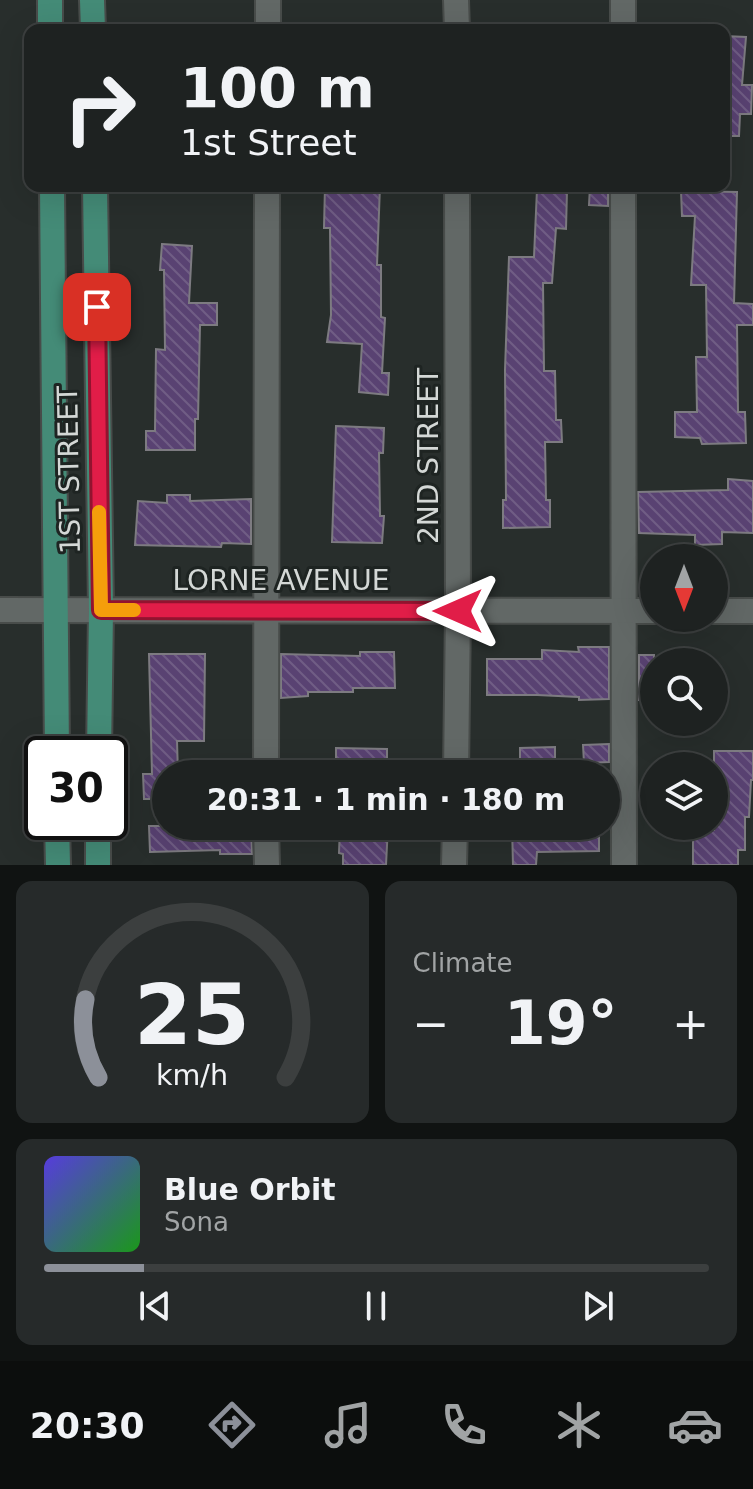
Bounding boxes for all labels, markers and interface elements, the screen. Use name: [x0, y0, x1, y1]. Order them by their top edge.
text: 100 m: [180, 55, 375, 120]
icon: right: [48, 56, 152, 160]
text: 1st Street: [180, 122, 357, 163]
pin: [63, 273, 131, 341]
icon: arrive: [75, 285, 119, 329]
street label: 2ND STREET: [412, 367, 445, 544]
street label: 1ST STREET: [51, 385, 87, 554]
north arrow: [640, 544, 728, 632]
map controls: [640, 544, 728, 840]
street label: LORNE AVENUE: [173, 564, 389, 597]
position arrow: [416, 569, 500, 653]
button: search: [640, 648, 728, 736]
speed limit sign: 30: [24, 736, 128, 840]
button: layers: [640, 752, 728, 840]
text: 20:31 · 1 min · 180 m: [207, 782, 565, 817]
text: Climate: [413, 948, 513, 978]
text: 25: [134, 967, 250, 1064]
text: 19°: [504, 988, 618, 1058]
text: −: [413, 998, 449, 1049]
text: +: [672, 998, 709, 1049]
text: km/h: [156, 1058, 228, 1092]
text: Blue Orbit: [164, 1172, 336, 1207]
text: Sona: [164, 1207, 229, 1237]
icon: previous: [133, 1284, 177, 1328]
icon: pause: [354, 1284, 398, 1328]
icon: next: [576, 1284, 620, 1328]
icon: directions: [204, 1397, 260, 1453]
icon: music: [320, 1397, 376, 1453]
icon: phone: [436, 1397, 492, 1453]
icon: climate: [551, 1397, 607, 1453]
icon: car: [667, 1397, 723, 1453]
text: 20:30: [30, 1405, 144, 1446]

